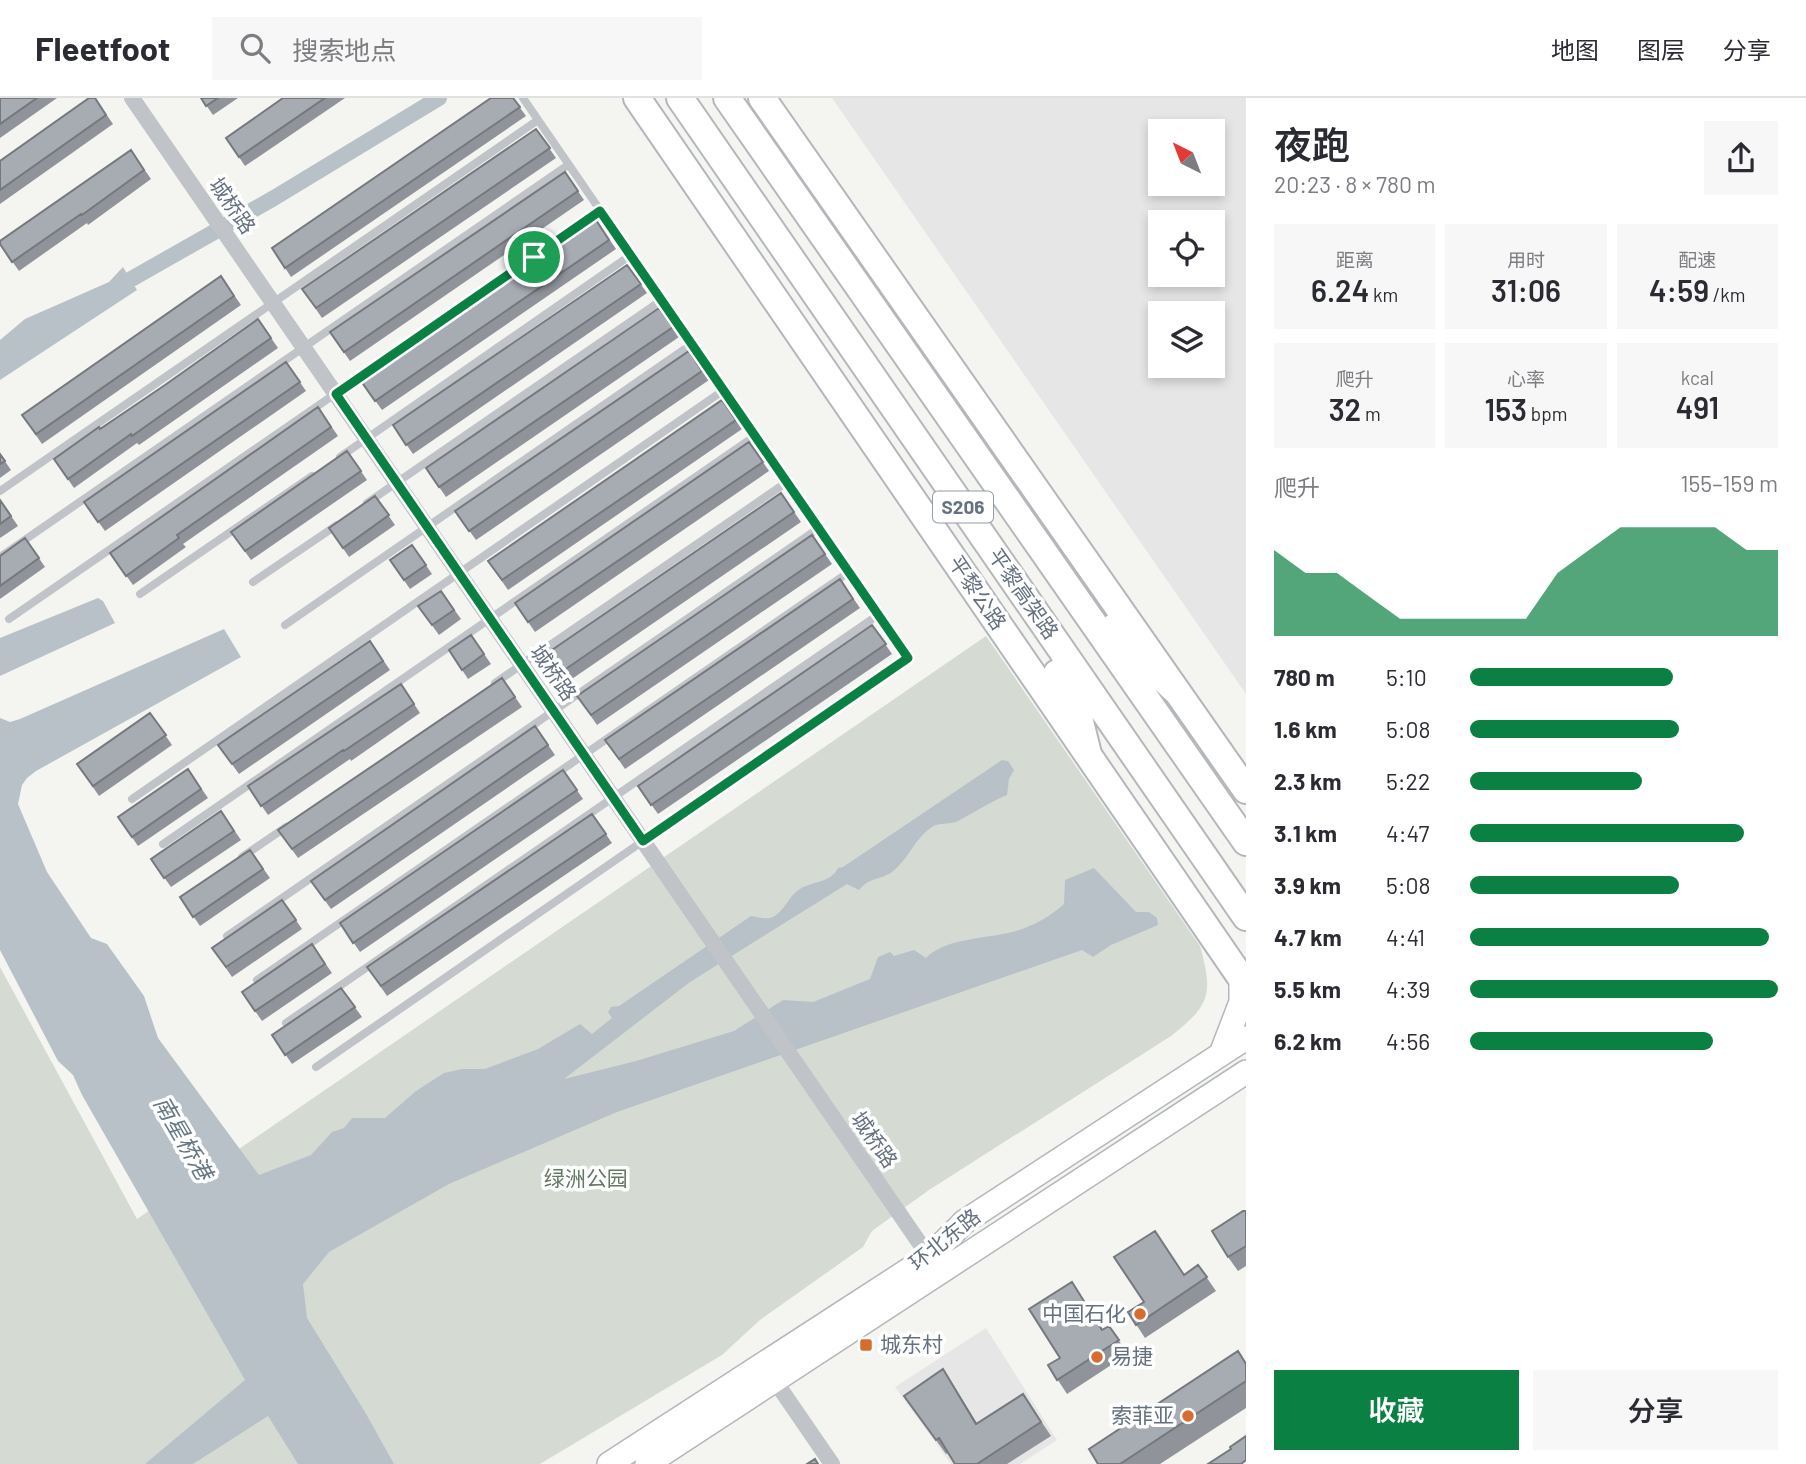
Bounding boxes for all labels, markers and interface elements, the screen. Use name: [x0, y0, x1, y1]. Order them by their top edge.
search box: [212, 17, 702, 80]
text: Fleetfoot: [35, 28, 170, 68]
icon: search: [236, 29, 274, 67]
text: 搜索地点: [292, 34, 396, 65]
text: 地图: [1551, 35, 1599, 64]
text: 图层: [1637, 35, 1685, 64]
text: 分享: [1723, 35, 1771, 64]
north arrow: [1148, 119, 1225, 196]
map controls: [1148, 119, 1225, 378]
text: 夜跑: [1274, 121, 1350, 167]
button: share: [1704, 121, 1778, 195]
text: 20:23 · 8 × 780 m: [1274, 170, 1436, 198]
street label: 城桥路: [205, 172, 262, 238]
button: locate: [1148, 210, 1225, 287]
pin: [504, 227, 564, 287]
icon: arrive: [515, 238, 553, 276]
text: 距离: [1336, 248, 1374, 271]
text: 用时: [1507, 248, 1545, 271]
text: 配速: [1678, 248, 1716, 271]
text: 6.24: [1311, 272, 1369, 308]
text: 31:06: [1491, 272, 1561, 308]
text: 4:59: [1649, 272, 1709, 308]
text: km: [1369, 283, 1398, 306]
text: /km: [1709, 283, 1746, 306]
button: layers: [1148, 301, 1225, 378]
text: kcal: [1681, 366, 1714, 389]
text: 爬升: [1336, 367, 1374, 390]
text: 心率: [1507, 367, 1545, 390]
text: 491: [1676, 389, 1719, 425]
text: 32: [1329, 391, 1361, 427]
text: 153: [1485, 391, 1527, 427]
text: m: [1361, 402, 1381, 425]
text: bpm: [1527, 402, 1567, 425]
text: 155–159 m: [1680, 469, 1778, 497]
text: 爬升: [1274, 473, 1320, 501]
road number: S206: [933, 492, 993, 522]
street label: 平黎高架路: [984, 543, 1065, 643]
street label: 平黎公路: [944, 550, 1012, 634]
street label: 城桥路: [526, 639, 583, 705]
text: 780 m: [1274, 663, 1335, 691]
text: 5:10: [1386, 663, 1427, 691]
text: 1.6 km: [1274, 715, 1337, 743]
text: 5:08: [1386, 715, 1431, 743]
text: 2.3 km: [1274, 767, 1342, 795]
text: 5:22: [1386, 767, 1430, 795]
text: 3.1 km: [1274, 819, 1337, 847]
text: 4:47: [1386, 819, 1429, 847]
text: 3.9 km: [1274, 871, 1341, 899]
text: 5:08: [1386, 871, 1431, 899]
text: 4.7 km: [1274, 923, 1342, 951]
text: 4:41: [1386, 923, 1425, 951]
text: 5.5 km: [1274, 975, 1341, 1003]
text: 4:39: [1386, 975, 1430, 1003]
text: 6.2 km: [1274, 1027, 1342, 1055]
text: 4:56: [1386, 1027, 1430, 1055]
water label: 南星桥港: [149, 1091, 220, 1187]
street label: 城桥路: [847, 1106, 904, 1172]
park label: 绿洲公园: [544, 1165, 628, 1190]
street label: 环北东路: [904, 1203, 985, 1275]
place label: 中国石化: [1042, 1300, 1126, 1325]
marker: 中国石化: [1132, 1306, 1148, 1322]
place label: 城东村: [880, 1331, 943, 1356]
marker: 城东村: [858, 1337, 874, 1353]
place label: 易捷: [1111, 1343, 1153, 1368]
marker: 易捷: [1089, 1349, 1105, 1365]
button: 收藏: [1274, 1370, 1519, 1450]
button: 分享: [1533, 1370, 1778, 1450]
place label: 索菲亚: [1111, 1402, 1174, 1427]
marker: 索菲亚: [1180, 1408, 1196, 1424]

